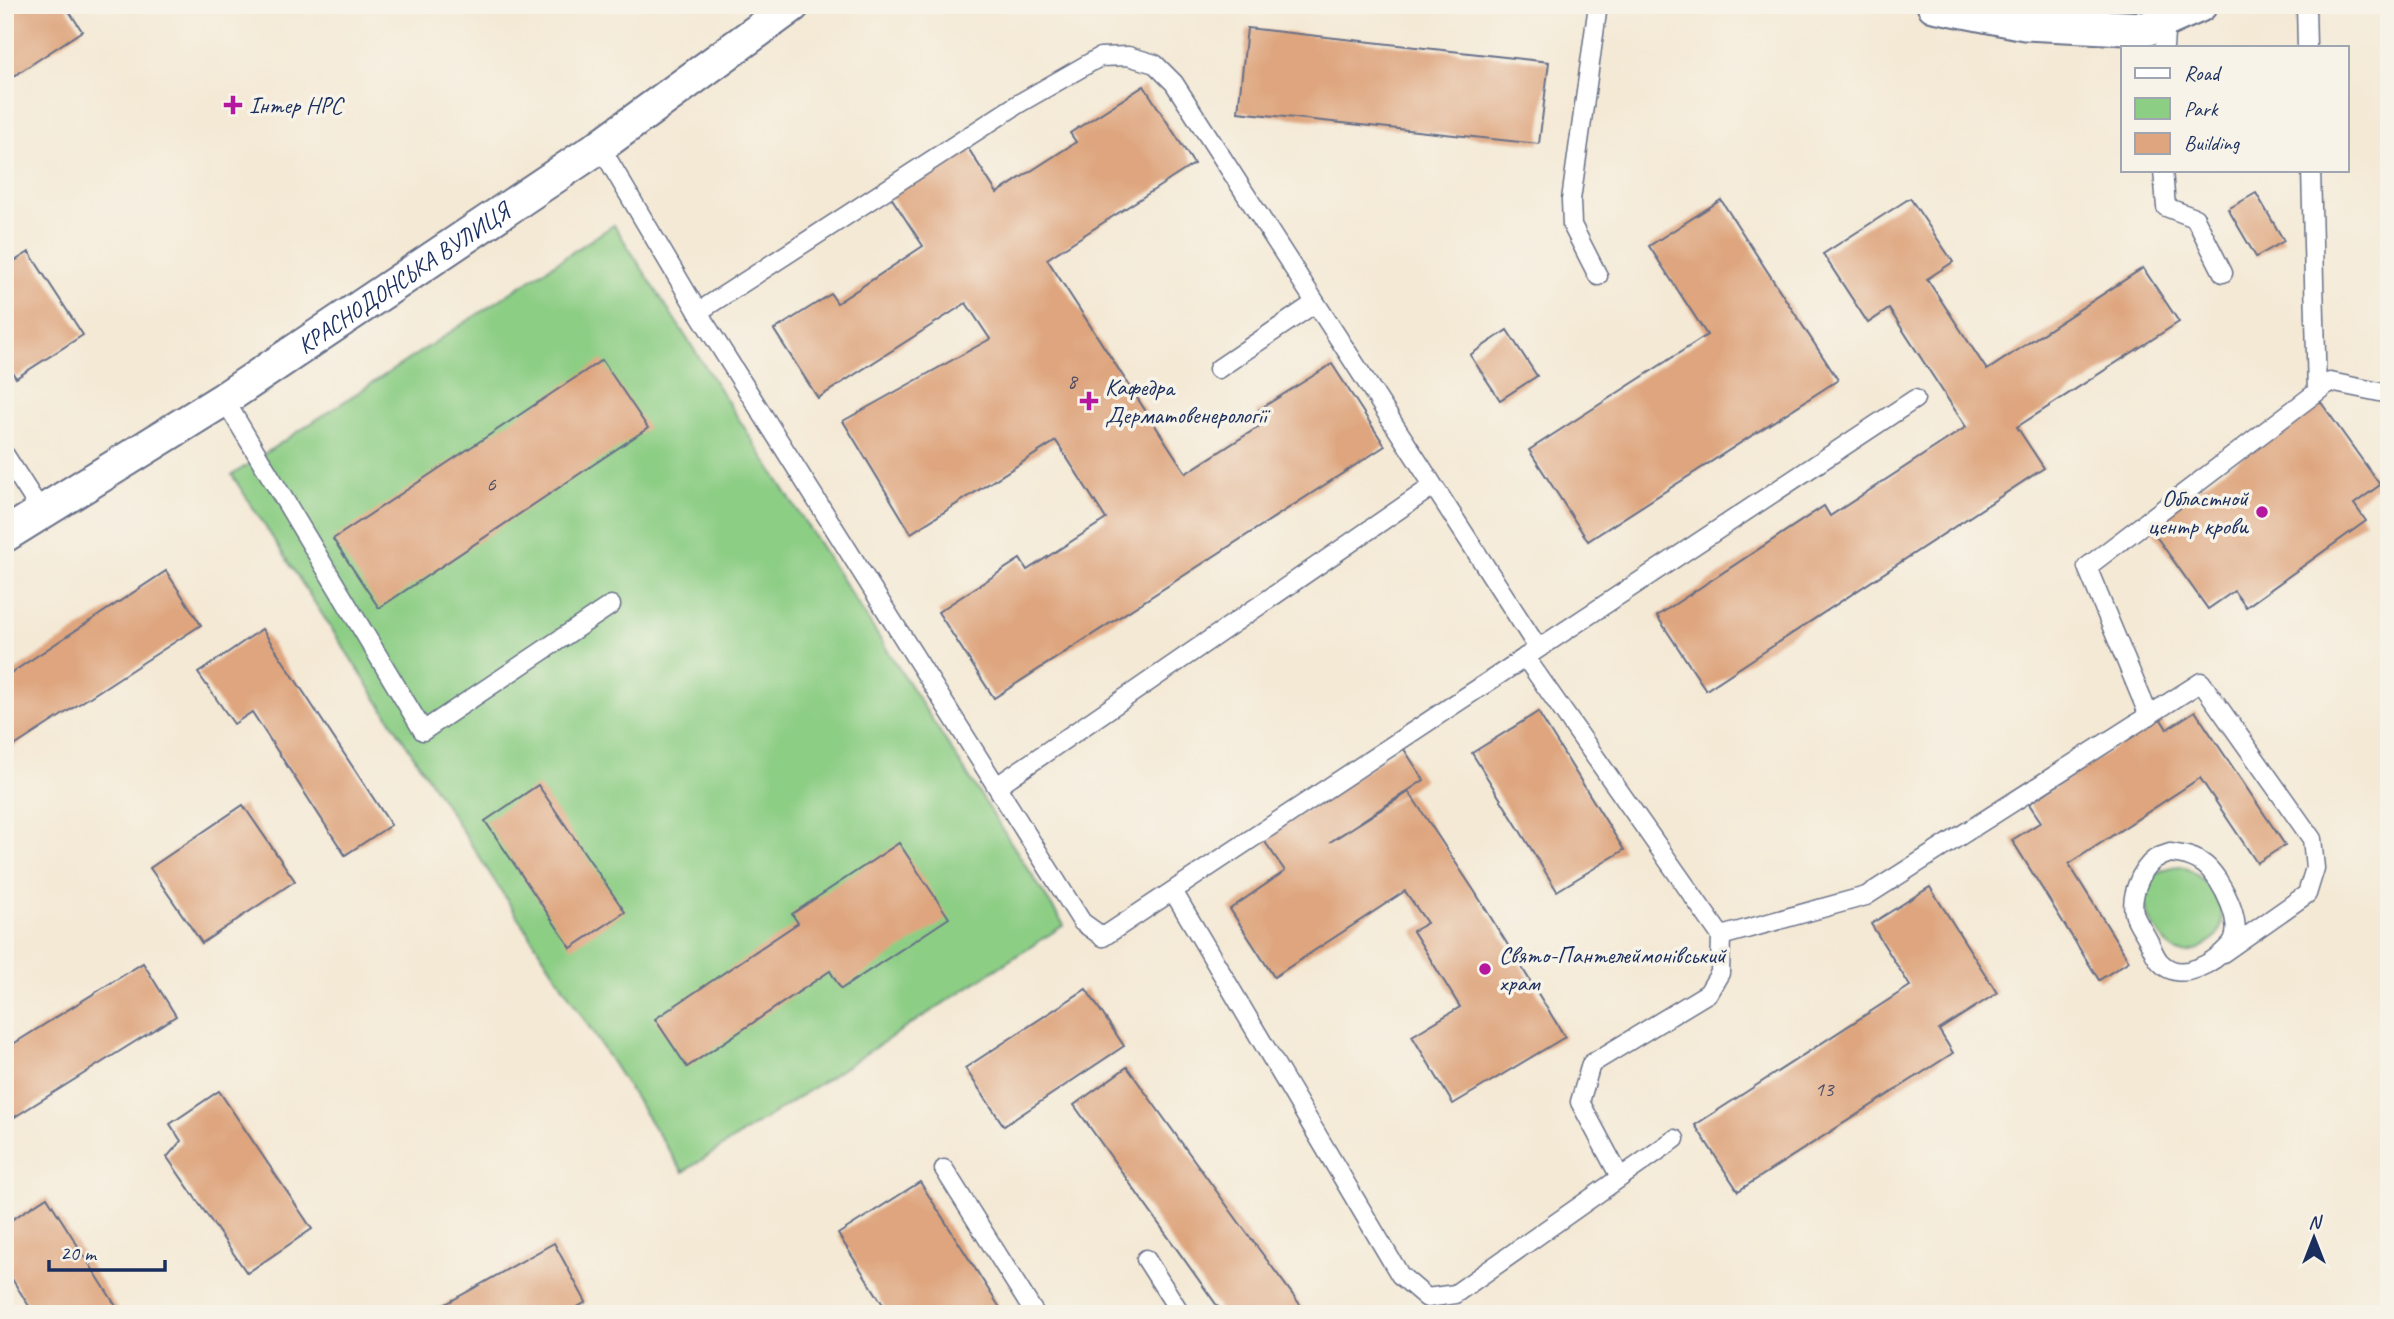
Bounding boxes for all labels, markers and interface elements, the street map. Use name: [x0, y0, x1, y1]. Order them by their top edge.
legend: [2121, 46, 2348, 172]
text: Road: [2184, 60, 2223, 86]
place label: Інтер НРС: [249, 90, 345, 120]
marker: Інтер НРС: [223, 95, 243, 115]
text: Park: [2184, 96, 2219, 122]
text: Building: [2184, 130, 2241, 156]
street label: КРАСНОДОНСЬКА ВУЛИЦЯ: [292, 194, 518, 360]
house number: 8: [1067, 368, 1079, 394]
place label: Кафедра Дерматовенерології: [1105, 372, 1271, 430]
marker: Кафедра Дерматовенерології: [1079, 391, 1099, 411]
house number: 6: [486, 471, 496, 497]
place label: Областной центр крови: [2148, 483, 2250, 541]
marker: Областной центр крови: [2254, 504, 2270, 520]
place label: Свято-Пантелеймонівський храм: [1499, 940, 1728, 998]
marker: Свято-Пантелеймонівський храм: [1477, 961, 1493, 977]
house number: 13: [1815, 1076, 1835, 1102]
north arrow: [2278, 1204, 2348, 1274]
text: N: [2308, 1210, 2323, 1234]
scale bar: [49, 1228, 164, 1272]
text: 20 m: [60, 1240, 98, 1266]

